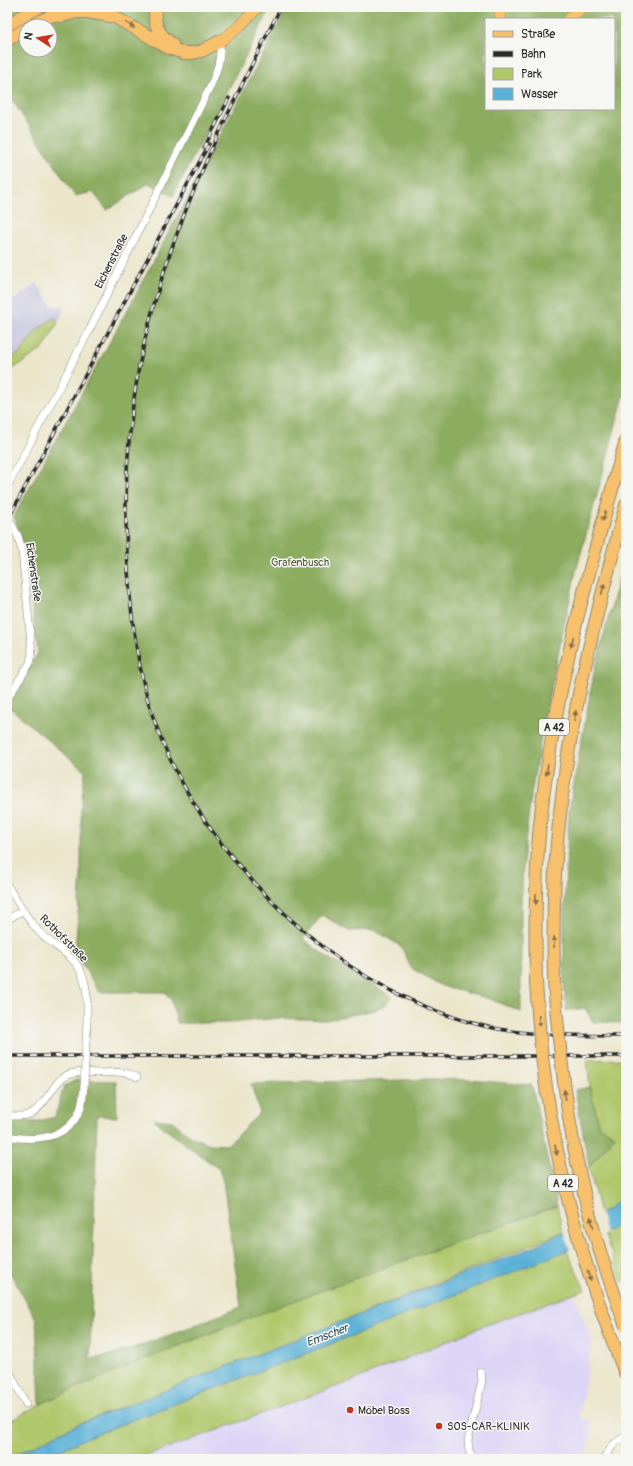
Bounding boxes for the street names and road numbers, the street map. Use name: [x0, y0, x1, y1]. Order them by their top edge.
street label: Eichenstraße: [92, 231, 131, 291]
street label: Eichenstraße: [23, 542, 44, 603]
road number: A 42: [539, 719, 569, 735]
street label: Rothofstraße: [37, 912, 91, 965]
road number: A 42: [548, 1175, 578, 1191]

